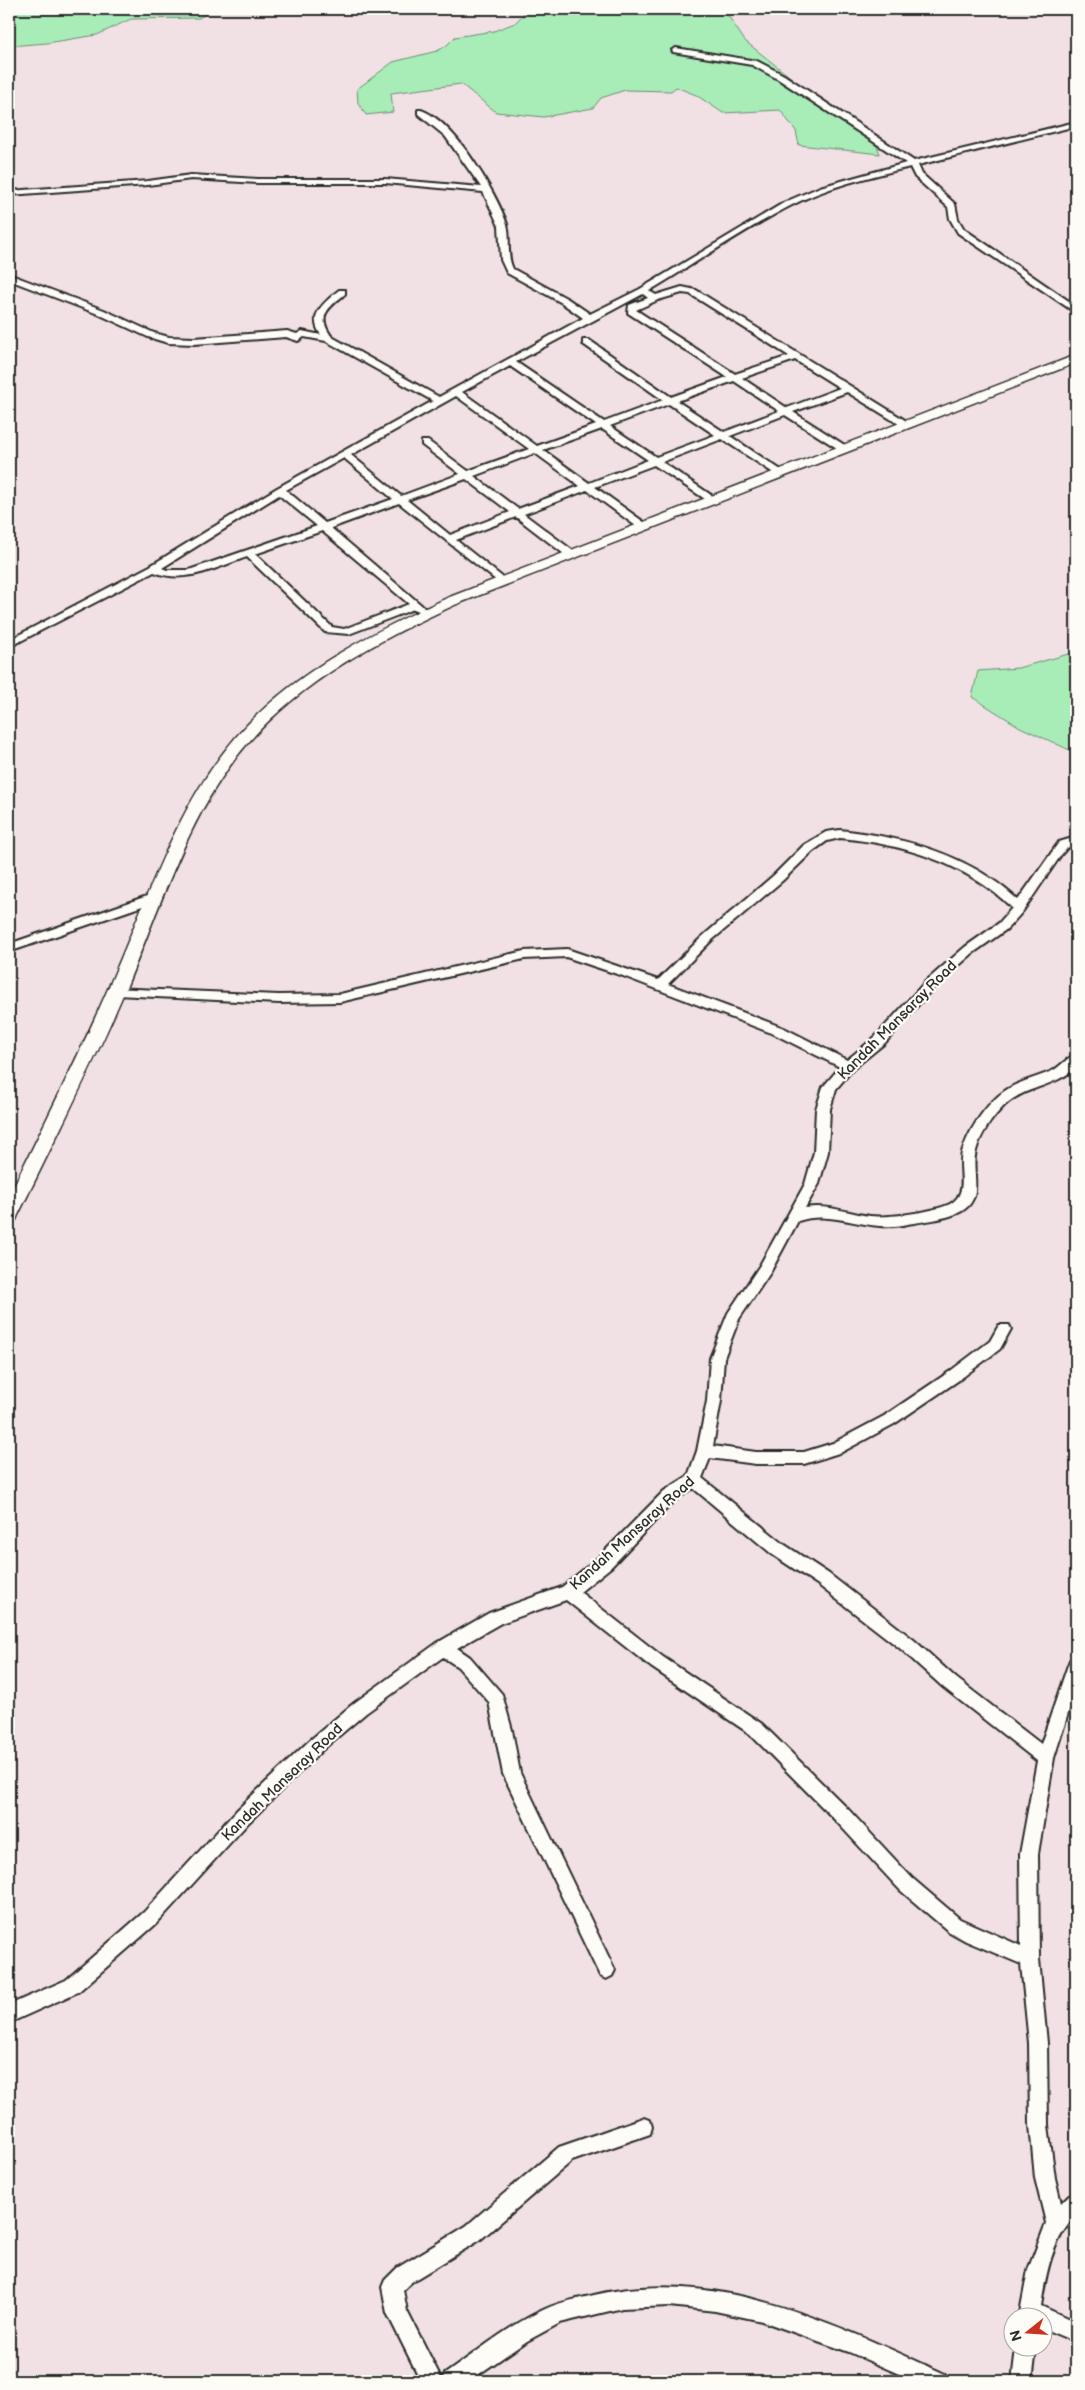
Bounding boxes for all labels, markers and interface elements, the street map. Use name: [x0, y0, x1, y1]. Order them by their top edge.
street label: Kandah Mansaray Road: [834, 957, 961, 1084]
street label: Kandah Mansaray Road: [566, 1472, 699, 1594]
street label: Kandah Mansaray Road: [218, 1719, 347, 1845]
north arrow: [1002, 2308, 1052, 2358]
text: N: [1006, 2328, 1026, 2343]

